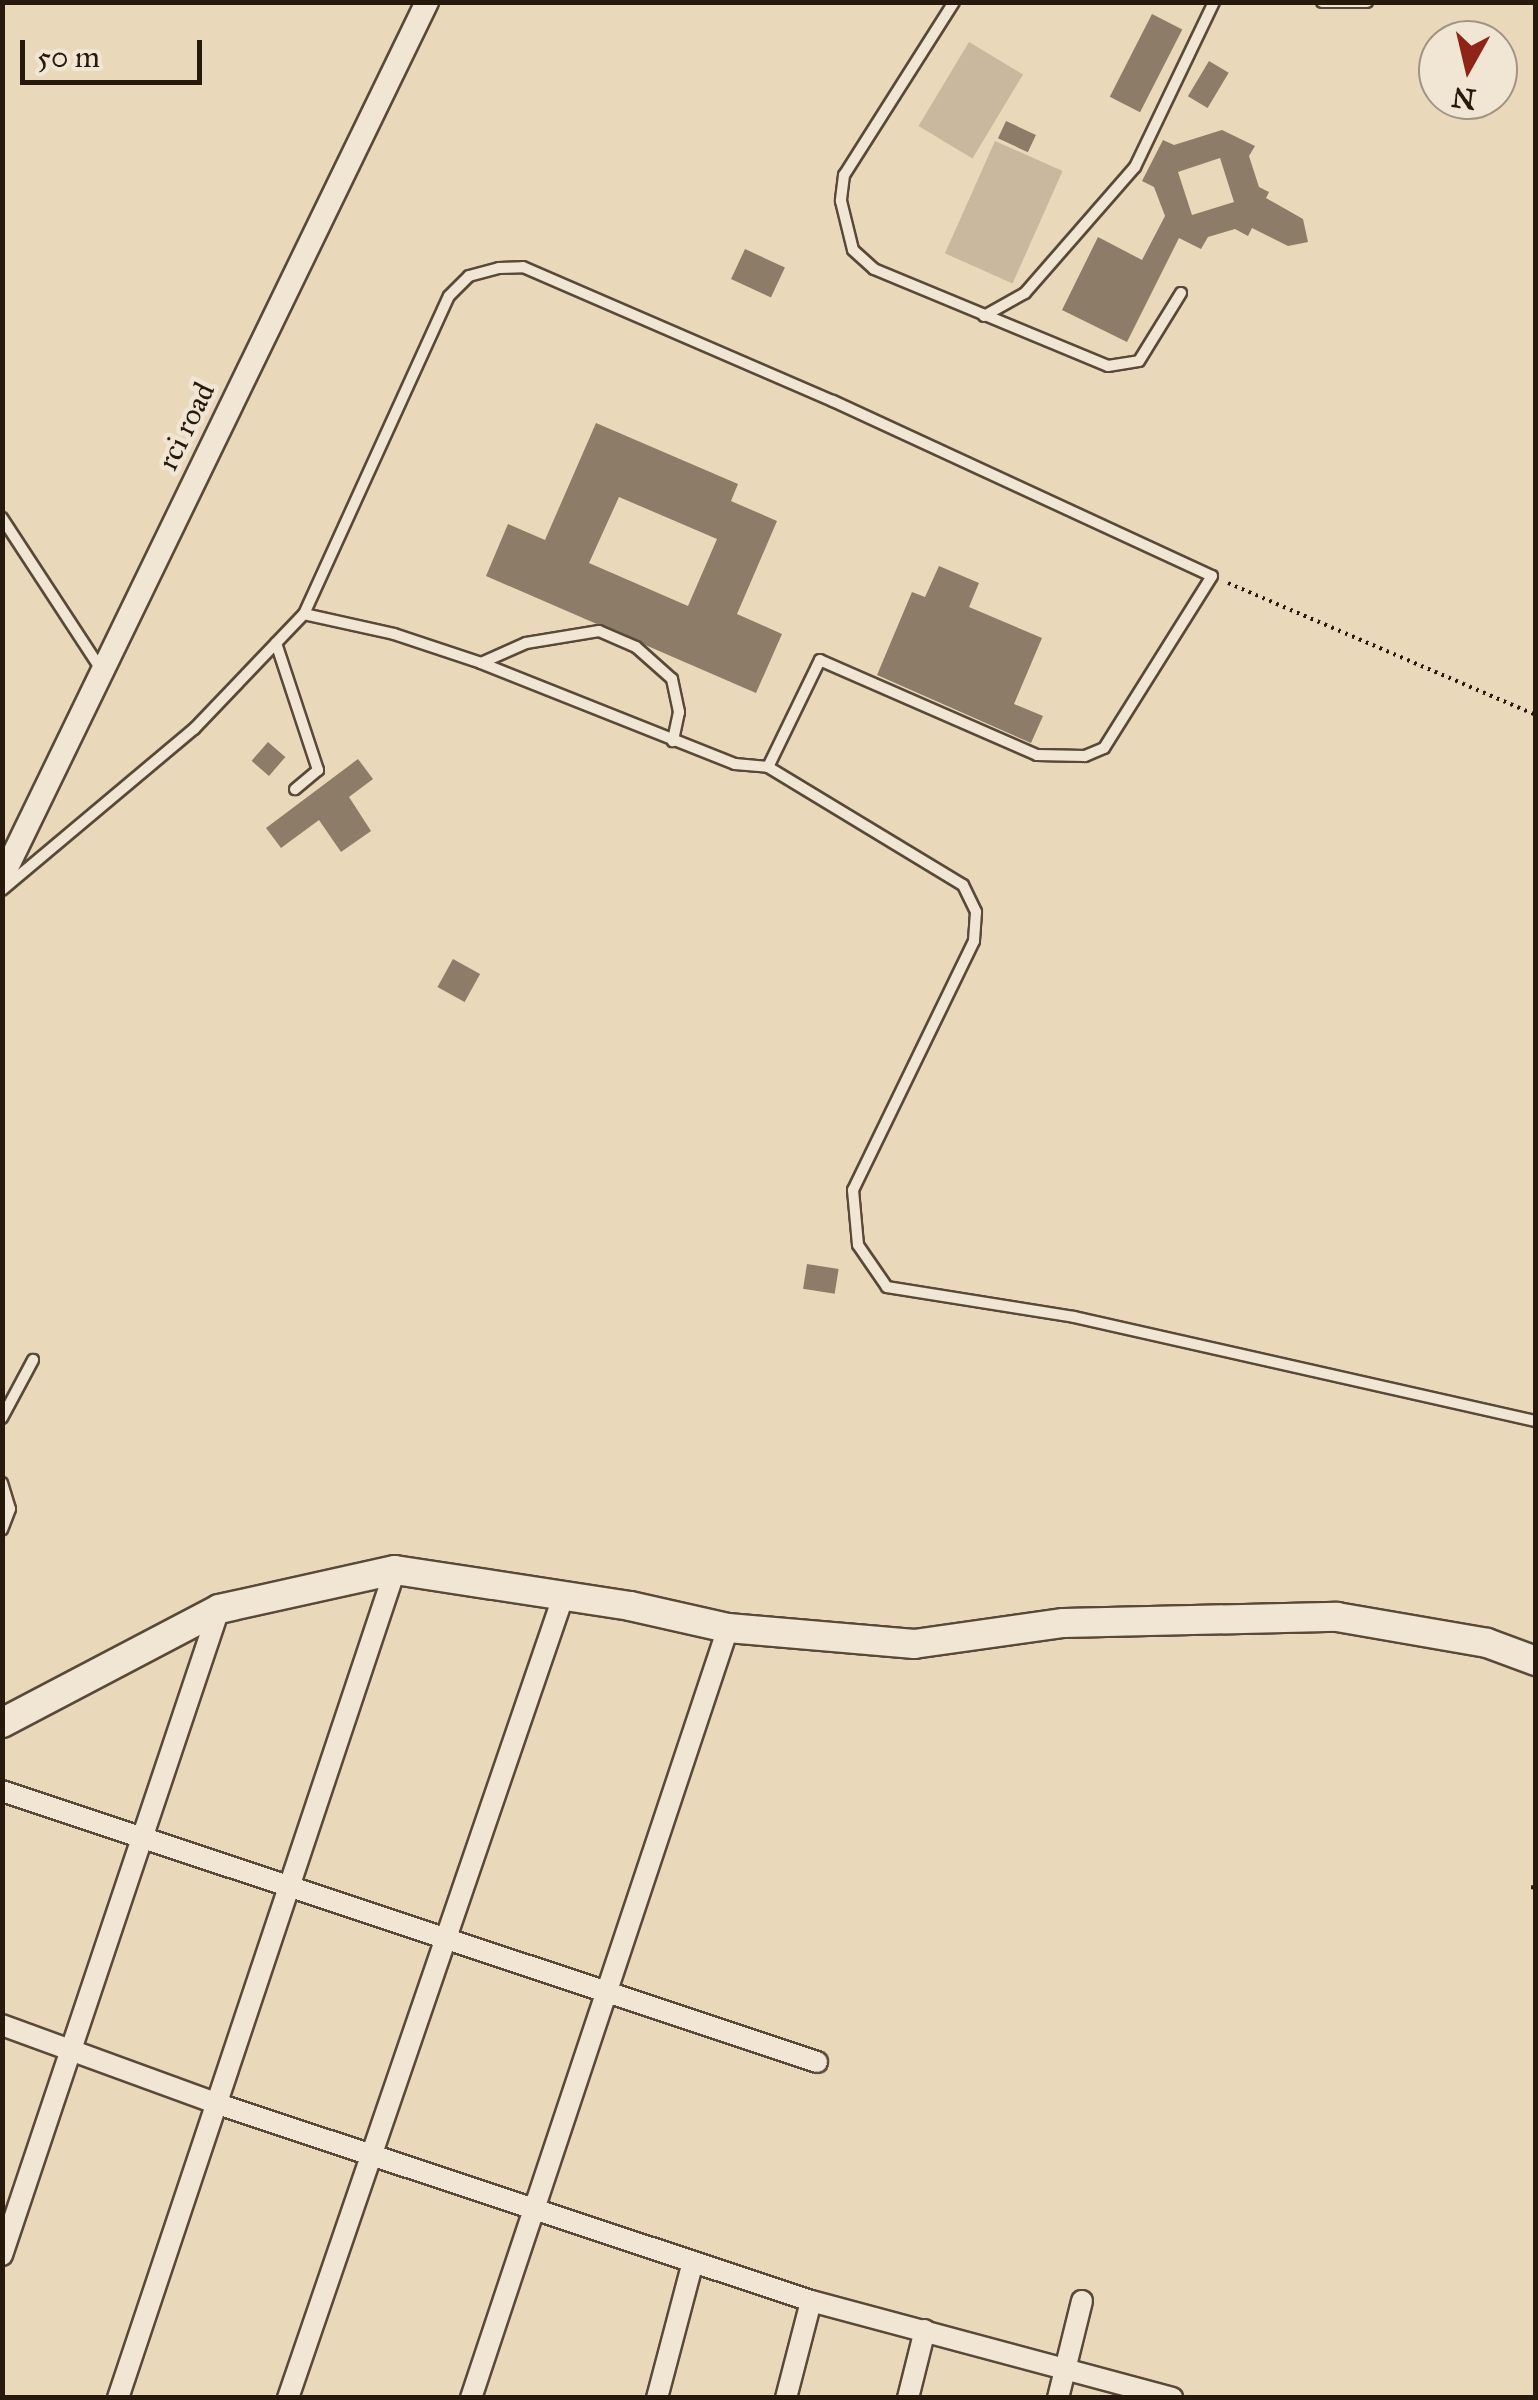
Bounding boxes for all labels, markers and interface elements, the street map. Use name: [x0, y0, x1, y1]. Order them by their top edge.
scale bar: [25, 20, 208, 82]
north arrow: [1418, 20, 1518, 120]
text: 50 m: [37, 39, 100, 75]
text: N: [1450, 79, 1478, 117]
street label: rci road: [150, 376, 222, 476]

